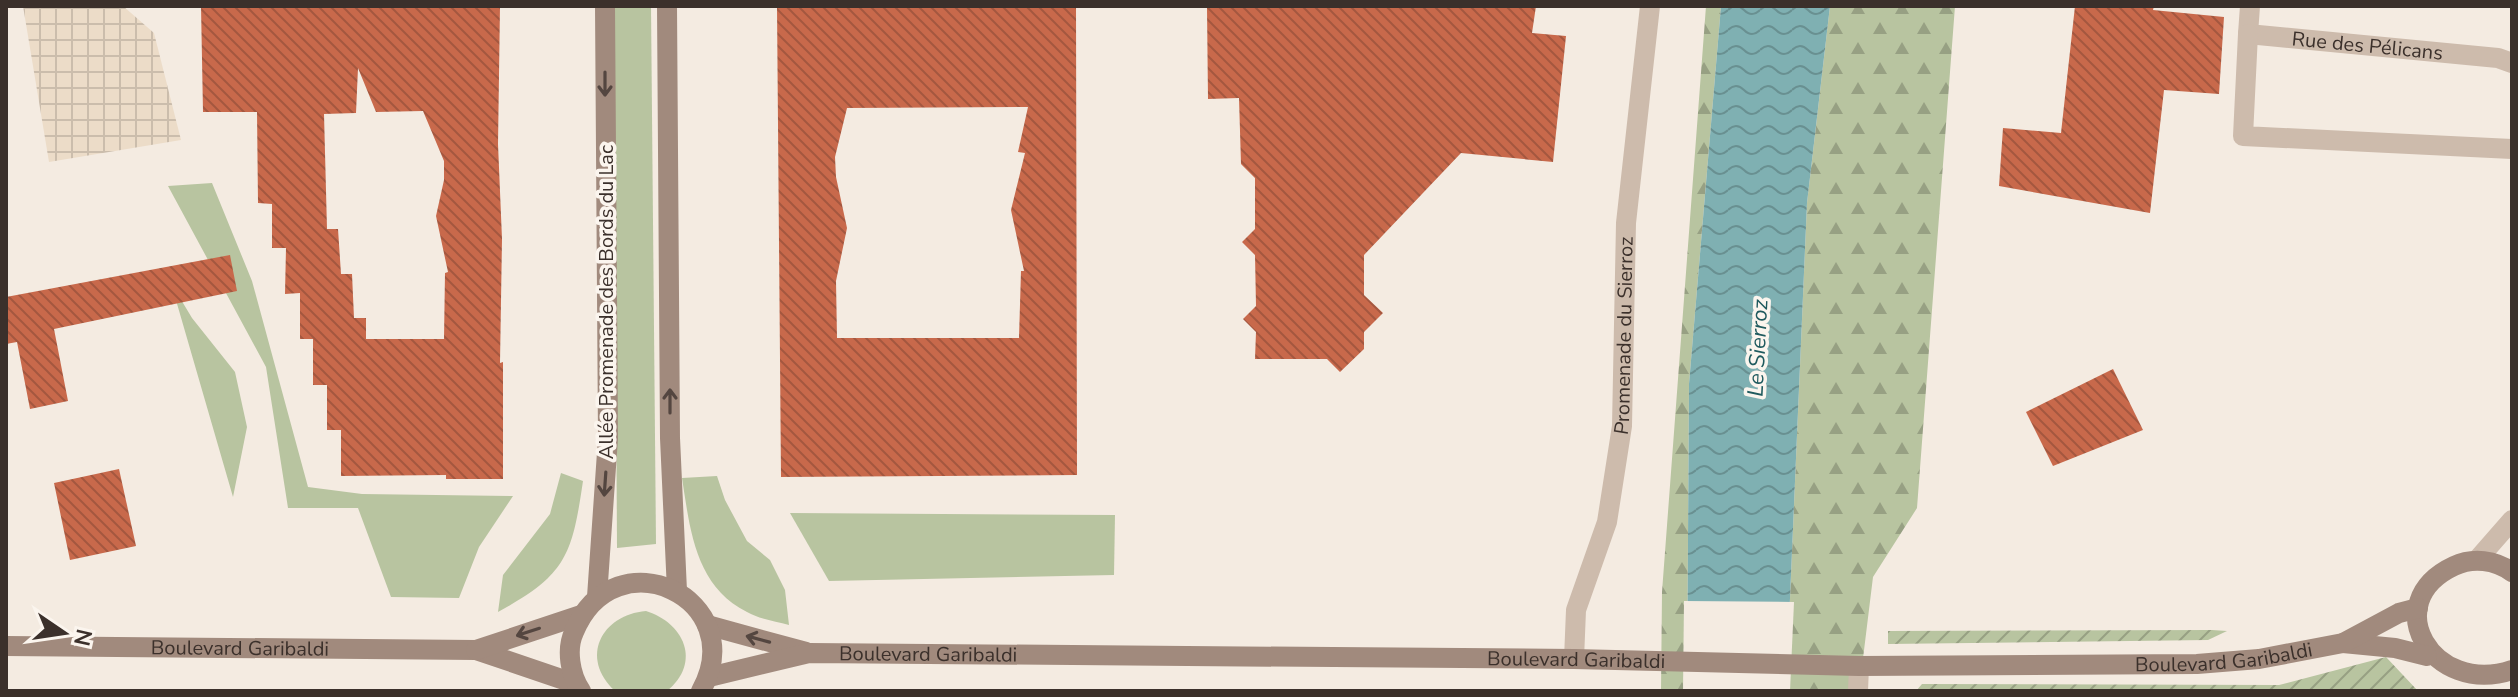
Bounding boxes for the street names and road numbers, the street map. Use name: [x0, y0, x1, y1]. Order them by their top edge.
street label: Rue des Pélicans: [2291, 25, 2444, 67]
street label: Allée Promenade des Bords du Lac: [593, 145, 620, 459]
street label: Promenade du Sierroz: [1608, 236, 1640, 437]
street label: Boulevard Garibaldi: [151, 634, 329, 663]
street label: Boulevard Garibaldi: [2135, 636, 2315, 678]
street label: Boulevard Garibaldi: [839, 640, 1017, 669]
street label: Boulevard Garibaldi: [1487, 645, 1666, 675]

